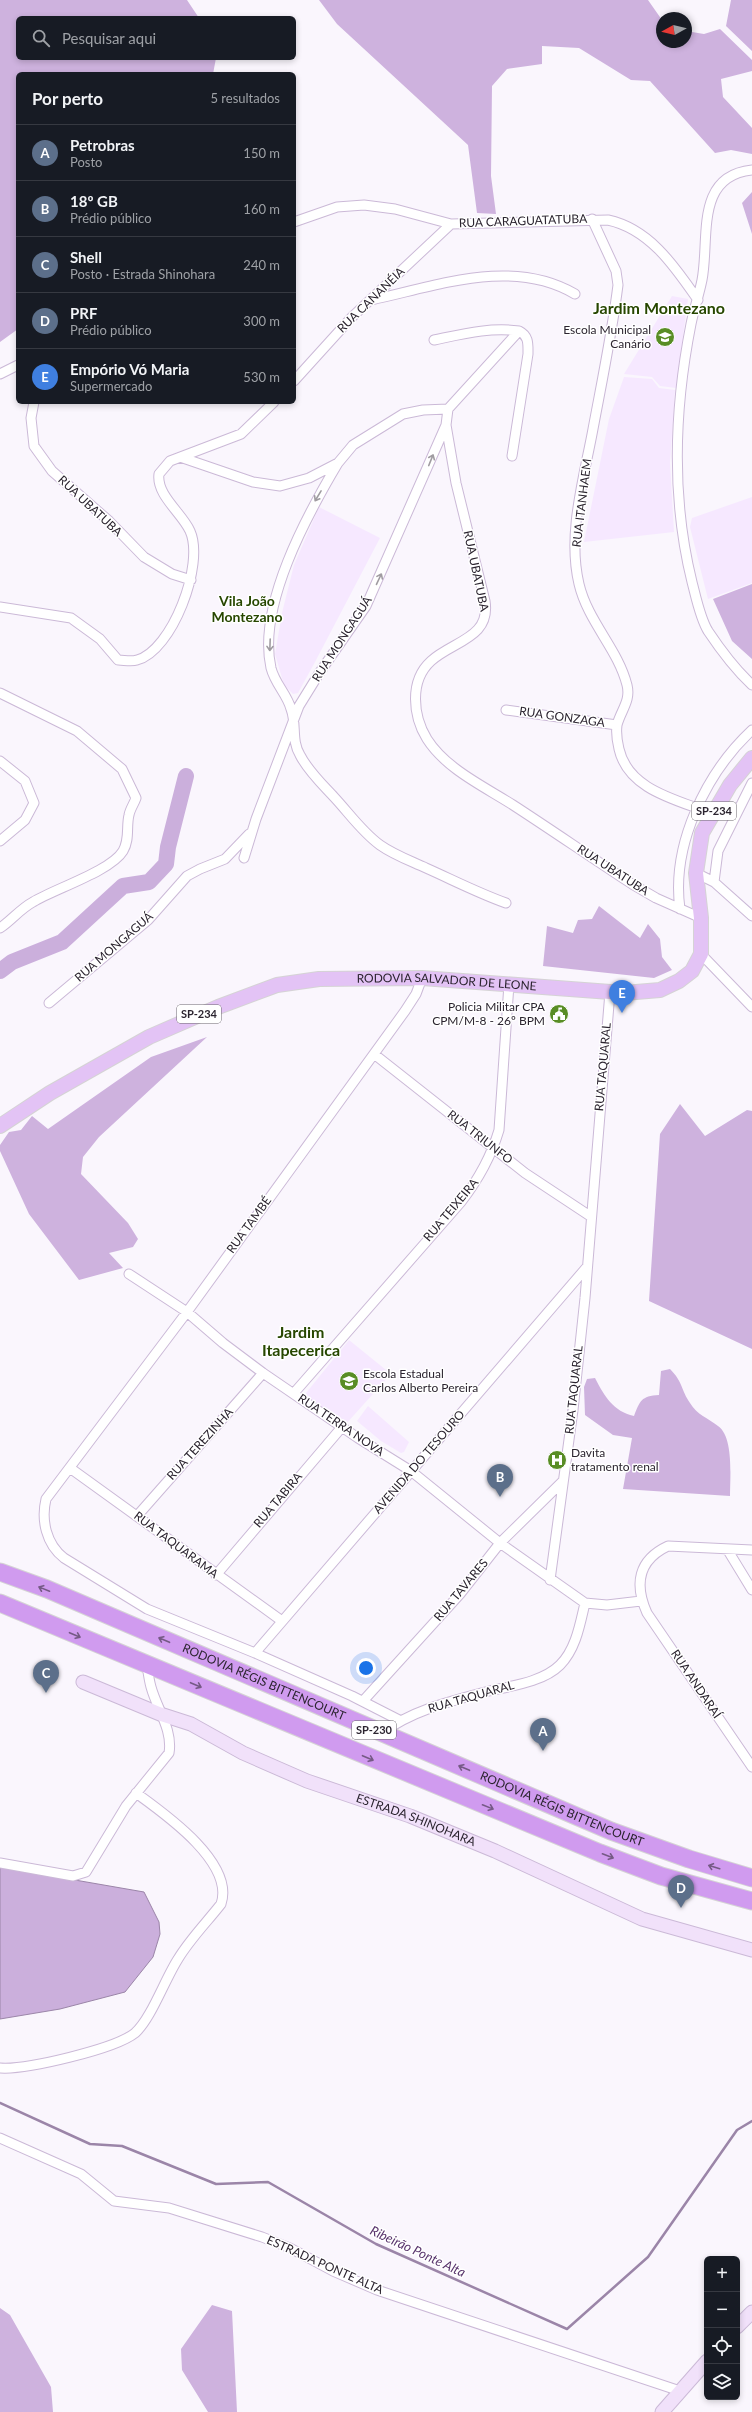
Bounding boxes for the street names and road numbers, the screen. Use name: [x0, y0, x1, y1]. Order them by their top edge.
street label: RUA CARAGUATATUBA: [459, 211, 588, 230]
street label: RUA CANANÉIA: [334, 263, 408, 336]
street label: RUA ITANHAEM: [569, 458, 594, 548]
street label: RUA UBATUBA: [55, 472, 126, 540]
street label: RUA UBATUBA: [461, 529, 493, 614]
street label: RUA MONGAGUÁ: [308, 592, 375, 684]
street label: RUA GONZAGA: [518, 703, 607, 730]
road number: SP-234: [692, 802, 736, 820]
street label: RUA UBATUBA: [575, 841, 653, 899]
street label: RUA MONGAGUÁ: [71, 908, 157, 985]
street label: RODOVIA SALVADOR DE LEONE: [357, 970, 537, 993]
road number: SP-234: [177, 1005, 221, 1023]
street label: RUA TAQUARAL: [591, 1022, 614, 1112]
street label: RUA TRIUNFO: [445, 1106, 516, 1167]
street label: RUA TEIXEIRA: [420, 1174, 482, 1244]
street label: RUA TAMBÉ: [223, 1193, 274, 1256]
street label: RUA TAQUARAL: [561, 1345, 586, 1435]
street label: RUA TERRA NOVA: [295, 1390, 388, 1459]
street label: RUA TEREZINHA: [163, 1404, 237, 1483]
street label: AVENIDA DO TESOURO: [370, 1407, 468, 1516]
street label: RUA TABIRA: [250, 1468, 306, 1530]
street label: RUA TAQUARAMA: [131, 1508, 222, 1582]
street label: RUA TAVARES: [430, 1555, 491, 1624]
street label: RODOVIA RÉGIS BITTENCOURT: [180, 1640, 348, 1723]
street label: RUA ANDARAÍ: [668, 1646, 725, 1722]
street label: RUA TAQUARAL: [426, 1677, 516, 1716]
road number: SP-230: [352, 1721, 396, 1739]
street label: RODOVIA RÉGIS BITTENCOURT: [478, 1768, 646, 1849]
street label: ESTRADA SHINOHARA: [354, 1790, 479, 1850]
street label: ESTRADA PONTE ALTA: [265, 2232, 387, 2297]

